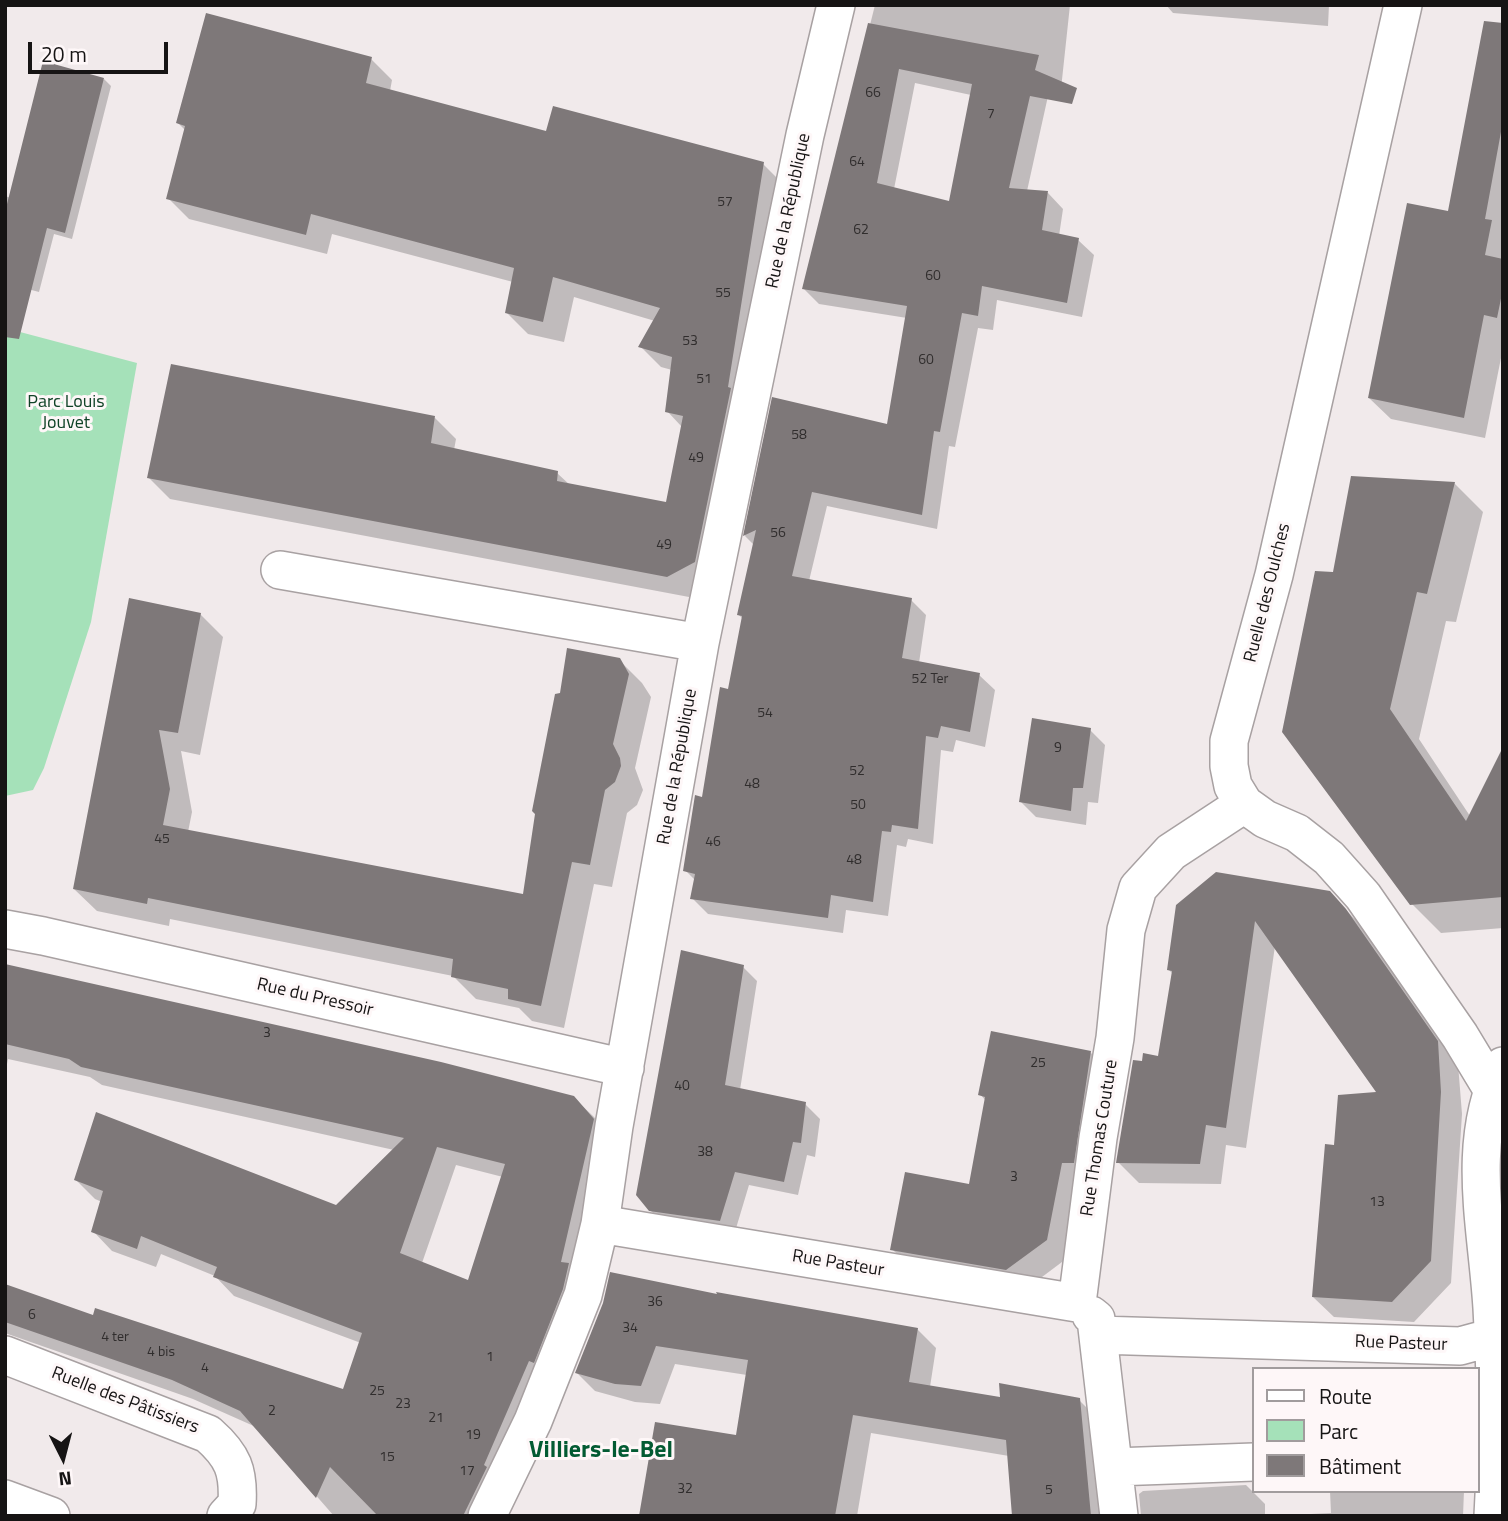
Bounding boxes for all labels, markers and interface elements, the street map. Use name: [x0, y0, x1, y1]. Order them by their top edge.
scale bar: [32, 28, 172, 72]
text: 20 m: [41, 38, 87, 70]
house number: 66: [865, 86, 881, 102]
house number: 7: [987, 107, 995, 123]
street label: Rue de la République: [762, 131, 816, 291]
house number: 64: [849, 155, 865, 171]
house number: 57: [717, 195, 733, 211]
house number: 62: [853, 223, 869, 239]
house number: 60: [925, 269, 941, 285]
house number: 55: [715, 286, 731, 302]
house number: 53: [682, 334, 698, 350]
house number: 60: [918, 353, 934, 369]
house number: 51: [696, 372, 712, 388]
park label: Parc Louis Jouvet: [27, 392, 105, 434]
house number: 58: [791, 428, 807, 444]
house number: 49: [688, 451, 704, 467]
street label: Ruelle des Oulches: [1240, 521, 1296, 665]
house number: 56: [770, 526, 786, 542]
house number: 49: [656, 538, 672, 554]
house number: 52 Ter: [912, 672, 948, 688]
street label: Rue de la République: [654, 687, 702, 847]
house number: 54: [757, 706, 773, 722]
house number: 9: [1054, 741, 1062, 757]
house number: 52: [849, 764, 865, 780]
house number: 48: [744, 777, 760, 793]
house number: 50: [850, 798, 866, 814]
house number: 45: [154, 832, 170, 848]
house number: 46: [705, 835, 721, 851]
house number: 48: [846, 853, 862, 869]
street label: Rue du Pressoir: [255, 974, 375, 1022]
house number: 3: [263, 1026, 271, 1042]
house number: 25: [1030, 1056, 1046, 1072]
street label: Rue Thomas Couture: [1077, 1058, 1123, 1218]
house number: 40: [674, 1079, 690, 1095]
house number: 38: [697, 1145, 713, 1161]
house number: 3: [1010, 1170, 1018, 1186]
house number: 13: [1369, 1195, 1385, 1211]
street label: Rue Pasteur: [790, 1246, 886, 1282]
house number: 36: [647, 1295, 663, 1311]
house number: 6: [28, 1308, 36, 1324]
house number: 34: [622, 1321, 638, 1337]
house number: 4 ter: [101, 1330, 129, 1346]
street label: Rue Pasteur: [1354, 1332, 1448, 1356]
house number: 4 bis: [147, 1345, 175, 1361]
house number: 1: [486, 1350, 494, 1366]
house number: 4: [201, 1361, 209, 1377]
street label: Ruelle des Pâtissiers: [48, 1363, 202, 1439]
legend: [1252, 1367, 1480, 1493]
text: Route: [1319, 1380, 1372, 1412]
house number: 25: [369, 1384, 385, 1400]
house number: 23: [395, 1397, 411, 1413]
house number: 2: [268, 1404, 276, 1420]
house number: 21: [428, 1411, 444, 1427]
text: Parc: [1319, 1415, 1358, 1447]
north arrow: [28, 1423, 98, 1493]
house number: 19: [465, 1428, 481, 1444]
district label: Villiers-le-Bel: [529, 1437, 673, 1465]
house number: 15: [379, 1450, 395, 1466]
text: Bâtiment: [1319, 1450, 1401, 1482]
text: N: [57, 1464, 73, 1494]
house number: 17: [459, 1464, 475, 1480]
house number: 32: [677, 1482, 693, 1498]
house number: 5: [1045, 1483, 1053, 1499]

